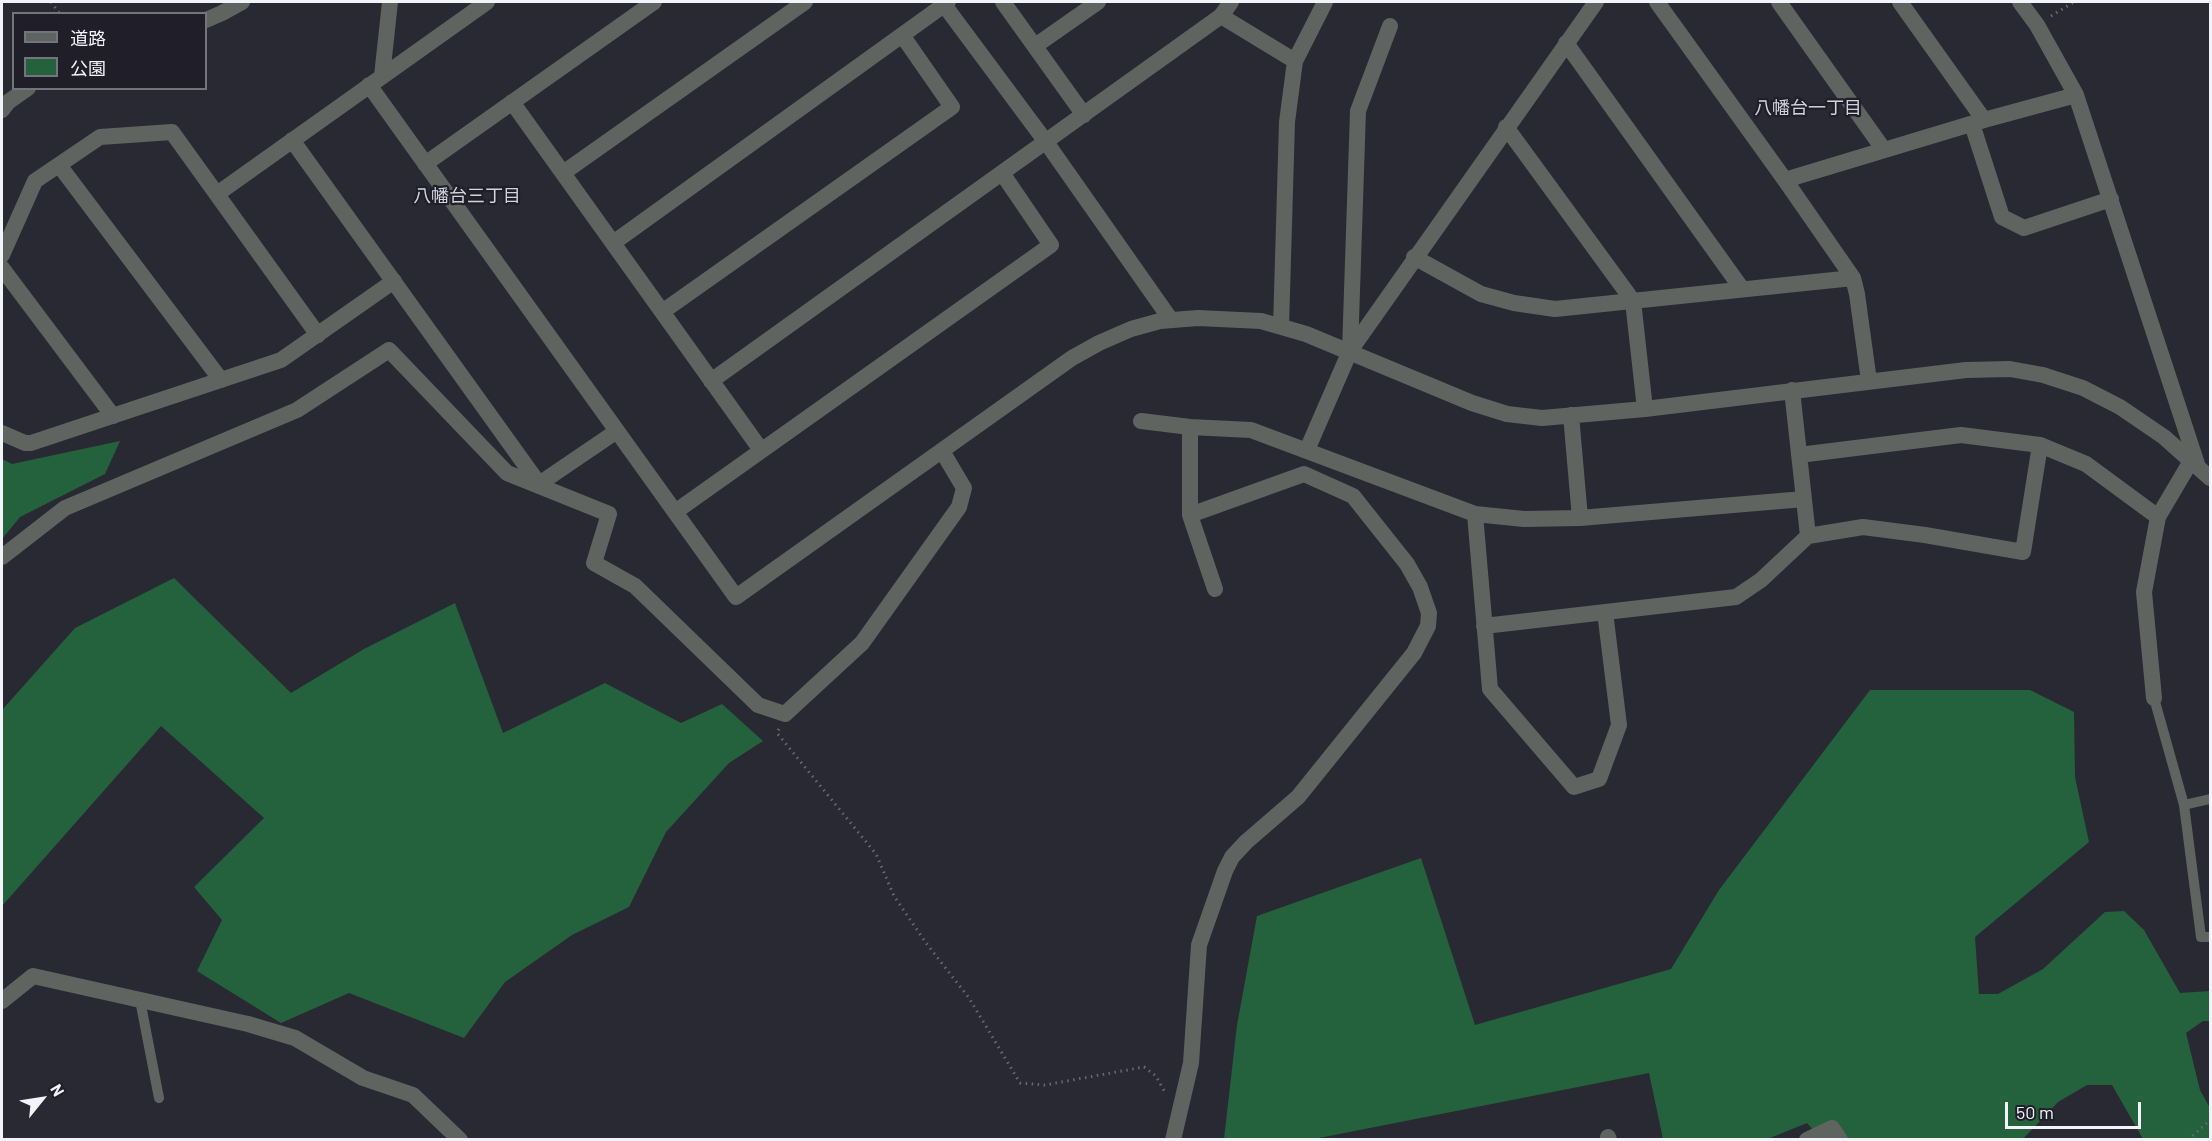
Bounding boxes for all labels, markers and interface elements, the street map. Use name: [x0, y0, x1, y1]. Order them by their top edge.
legend: [12, 12, 207, 90]
text: 道路: [70, 27, 106, 49]
text: 公園: [70, 57, 106, 79]
district label: 八幡台一丁目: [1754, 97, 1862, 119]
district label: 八幡台三丁目: [413, 185, 521, 207]
north arrow: [12, 1069, 72, 1129]
text: N: [47, 1080, 69, 1099]
scale bar: [2008, 1090, 2144, 1128]
text: 50 m: [2016, 1101, 2054, 1123]

